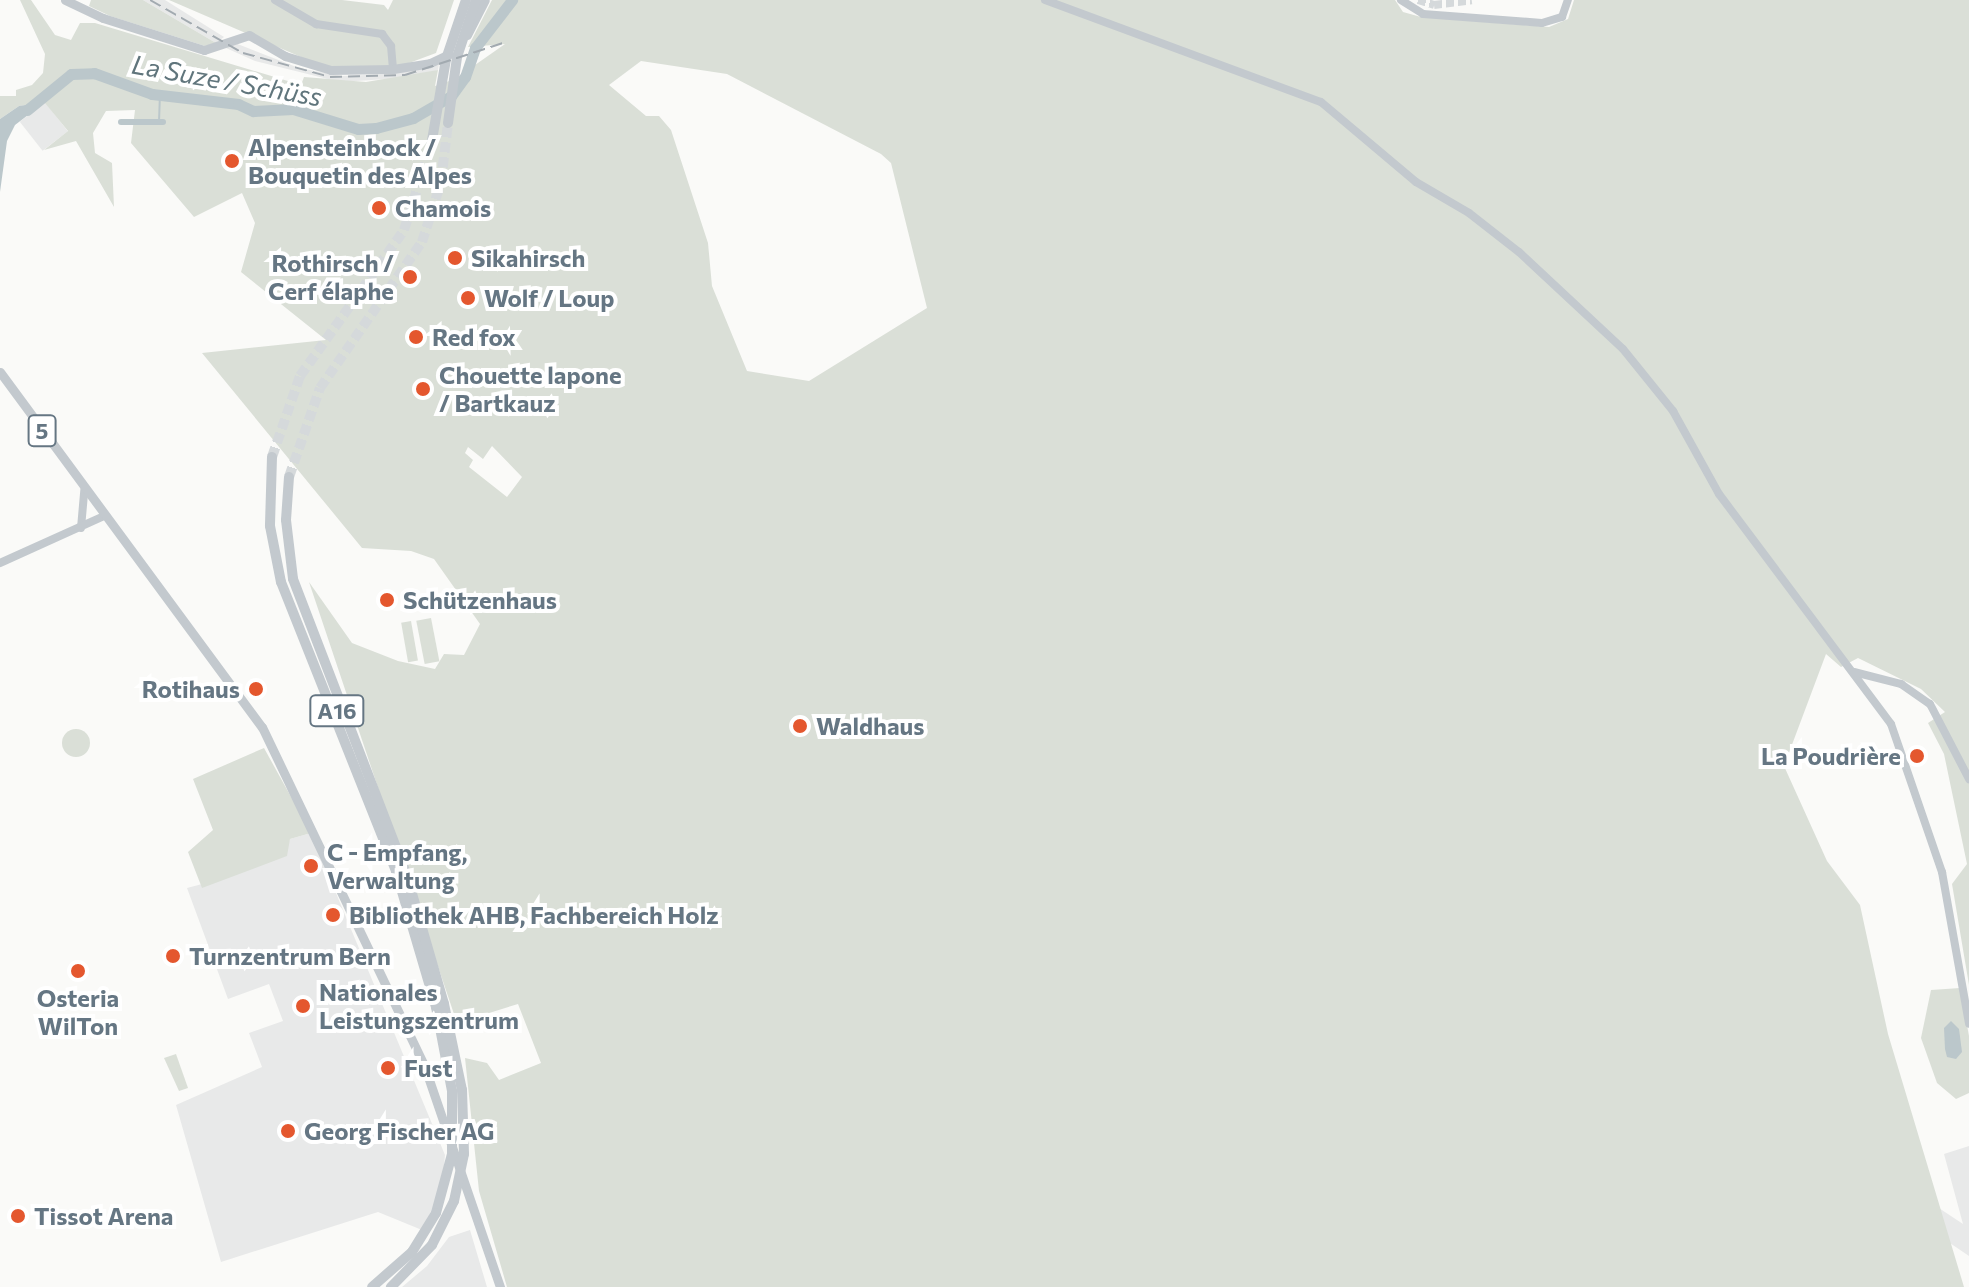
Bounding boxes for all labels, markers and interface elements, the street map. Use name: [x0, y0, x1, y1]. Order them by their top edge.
water label: La Suze / Schüss: [130, 48, 324, 112]
place label: Alpensteinbock / Bouquetin des Alpes: [248, 133, 472, 189]
marker: Alpensteinbock / Bouquetin des Alpes: [223, 152, 241, 170]
place label: Chamois: [395, 194, 491, 222]
marker: Chamois: [370, 199, 388, 217]
place label: Sikahirsch: [471, 244, 585, 272]
place label: Rothirsch / Cerf élaphe: [268, 249, 394, 305]
marker: Sikahirsch: [446, 249, 464, 267]
marker: Rothirsch / Cerf élaphe: [401, 268, 419, 286]
place label: Wolf / Loup: [484, 284, 614, 312]
marker: Wolf / Loup: [459, 289, 477, 307]
place label: Red fox: [432, 323, 516, 351]
marker: Red fox: [407, 328, 425, 346]
place label: Chouette lapone / Bartkauz: [439, 361, 622, 417]
marker: Chouette lapone / Bartkauz: [414, 380, 432, 398]
road number: 5: [26, 413, 58, 449]
place label: Schützenhaus: [403, 586, 557, 614]
marker: Schützenhaus: [378, 591, 396, 609]
place label: Rotihaus: [142, 675, 240, 703]
marker: Rotihaus: [247, 680, 265, 698]
road number: A16: [309, 693, 365, 729]
place label: Waldhaus: [816, 712, 924, 740]
marker: Waldhaus: [791, 717, 809, 735]
place label: La Poudrière: [1761, 742, 1901, 770]
marker: La Poudrière: [1908, 747, 1926, 765]
place label: C - Empfang, Verwaltung: [327, 838, 467, 894]
marker: C - Empfang, Verwaltung: [302, 857, 320, 875]
place label: Bibliothek AHB, Fachbereich Holz: [349, 901, 719, 929]
marker: Bibliothek AHB, Fachbereich Holz: [324, 906, 342, 924]
place label: Turnzentrum Bern: [189, 942, 391, 970]
marker: Turnzentrum Bern: [164, 947, 182, 965]
marker: Osteria WilTon: [69, 962, 87, 980]
place label: Nationales Leistungszentrum: [319, 978, 519, 1034]
place label: Osteria WilTon: [37, 984, 119, 1040]
marker: Nationales Leistungszentrum: [294, 997, 312, 1015]
place label: Fust: [404, 1054, 453, 1082]
marker: Fust: [379, 1059, 397, 1077]
place label: Georg Fischer AG: [304, 1117, 495, 1145]
marker: Georg Fischer AG: [279, 1122, 297, 1140]
place label: Tissot Arena: [34, 1202, 173, 1230]
marker: Tissot Arena: [9, 1207, 27, 1225]

